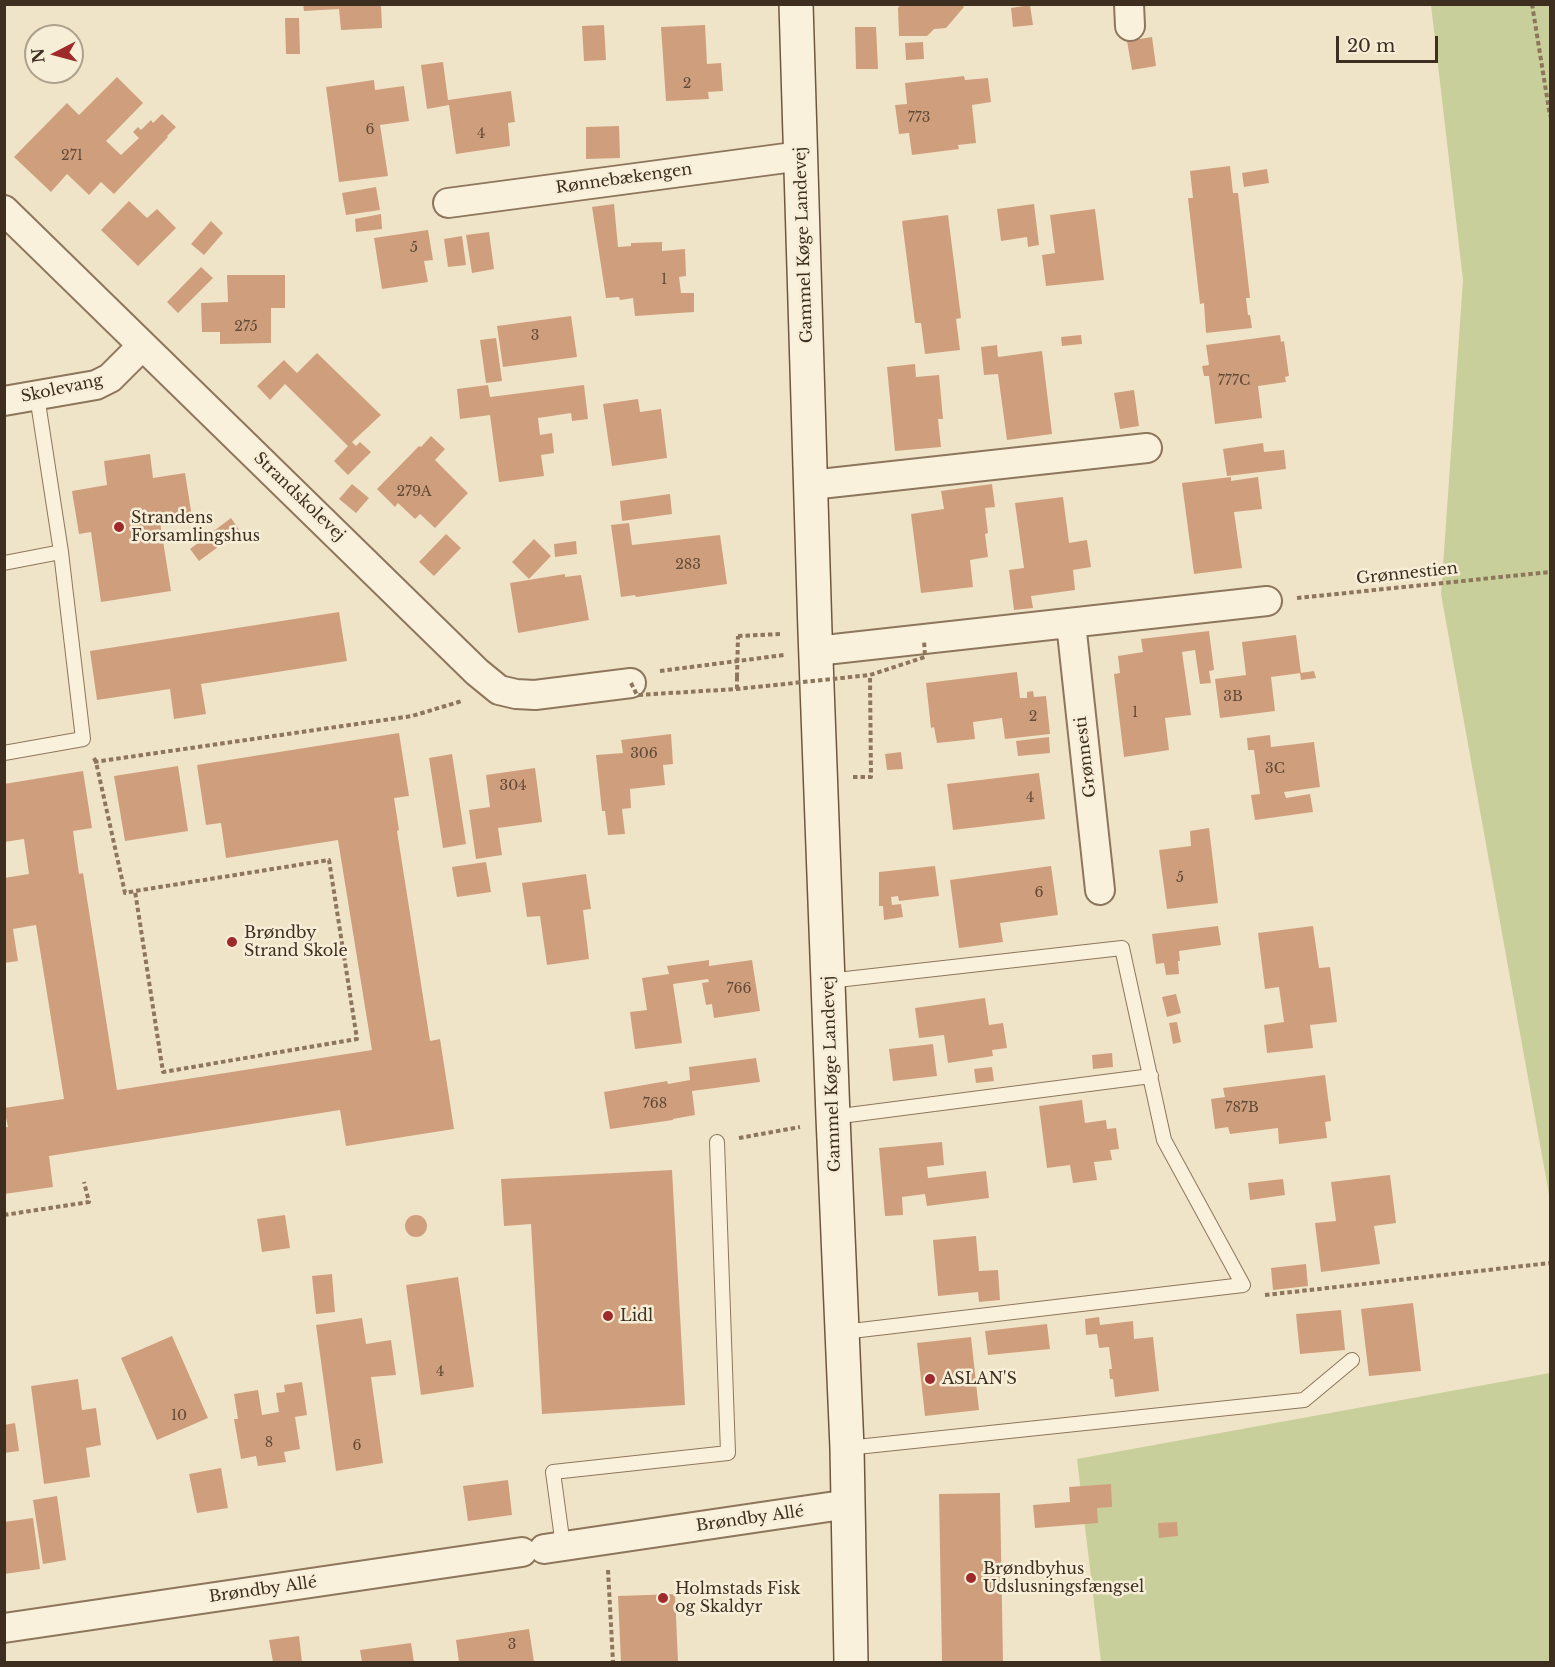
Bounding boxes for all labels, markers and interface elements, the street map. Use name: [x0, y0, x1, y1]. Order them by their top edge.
north arrow: [24, 24, 84, 84]
scale bar: [1339, 24, 1441, 62]
text: 20 m: [1347, 35, 1395, 57]
text: N: [27, 47, 49, 64]
house number: 2: [683, 76, 691, 92]
house number: 773: [908, 110, 930, 126]
house number: 6: [365, 122, 375, 138]
house number: 4: [477, 126, 485, 142]
street label: Gammel Køge Landevej: [791, 146, 817, 344]
house number: 271: [61, 148, 83, 164]
street label: Rønnebækengen: [555, 160, 693, 198]
house number: 5: [410, 240, 418, 256]
house number: 1: [661, 272, 667, 288]
house number: 275: [234, 319, 258, 335]
house number: 3: [531, 328, 539, 344]
street label: Skolevang: [19, 371, 105, 407]
house number: 777C: [1218, 373, 1250, 389]
street label: Strandskolevej: [249, 449, 349, 545]
house number: 279A: [396, 484, 432, 500]
place label: Strandens Forsamlingshus: [131, 508, 260, 546]
marker: Strandens Forsamlingshus: [112, 520, 126, 534]
house number: 283: [675, 557, 701, 573]
street label: Grønnestien: [1355, 559, 1459, 589]
house number: 3B: [1223, 689, 1243, 705]
house number: 1: [1132, 705, 1138, 721]
house number: 2: [1029, 709, 1037, 725]
street label: Grønnesti: [1071, 715, 1101, 799]
house number: 306: [630, 746, 658, 762]
house number: 3C: [1265, 761, 1285, 777]
house number: 304: [500, 778, 526, 794]
house number: 4: [1026, 790, 1034, 806]
house number: 5: [1176, 870, 1184, 886]
house number: 6: [1034, 885, 1044, 901]
place label: Brøndby Strand Skole: [244, 923, 348, 961]
marker: Brøndby Strand Skole: [225, 935, 239, 949]
street label: Gammel Køge Landevej: [819, 975, 845, 1173]
house number: 766: [726, 981, 752, 997]
house number: 768: [643, 1096, 667, 1112]
house number: 787B: [1225, 1100, 1259, 1116]
place label: Lidl: [620, 1306, 653, 1326]
marker: Lidl: [601, 1309, 615, 1323]
house number: 4: [436, 1364, 444, 1380]
place label: ASLAN'S: [942, 1369, 1017, 1389]
marker: ASLAN'S: [923, 1372, 937, 1386]
house number: 10: [171, 1408, 187, 1424]
house number: 8: [265, 1435, 273, 1451]
house number: 6: [352, 1438, 362, 1454]
street label: Brøndby Allé: [695, 1502, 805, 1536]
place label: Brøndbyhus Udslusningsfængsel: [983, 1559, 1144, 1597]
marker: Brøndbyhus Udslusningsfængsel: [964, 1571, 978, 1585]
street label: Brøndby Allé: [208, 1573, 318, 1607]
place label: Holmstads Fisk og Skaldyr: [675, 1579, 800, 1617]
marker: Holmstads Fisk og Skaldyr: [656, 1591, 670, 1605]
house number: 3: [508, 1637, 516, 1653]

